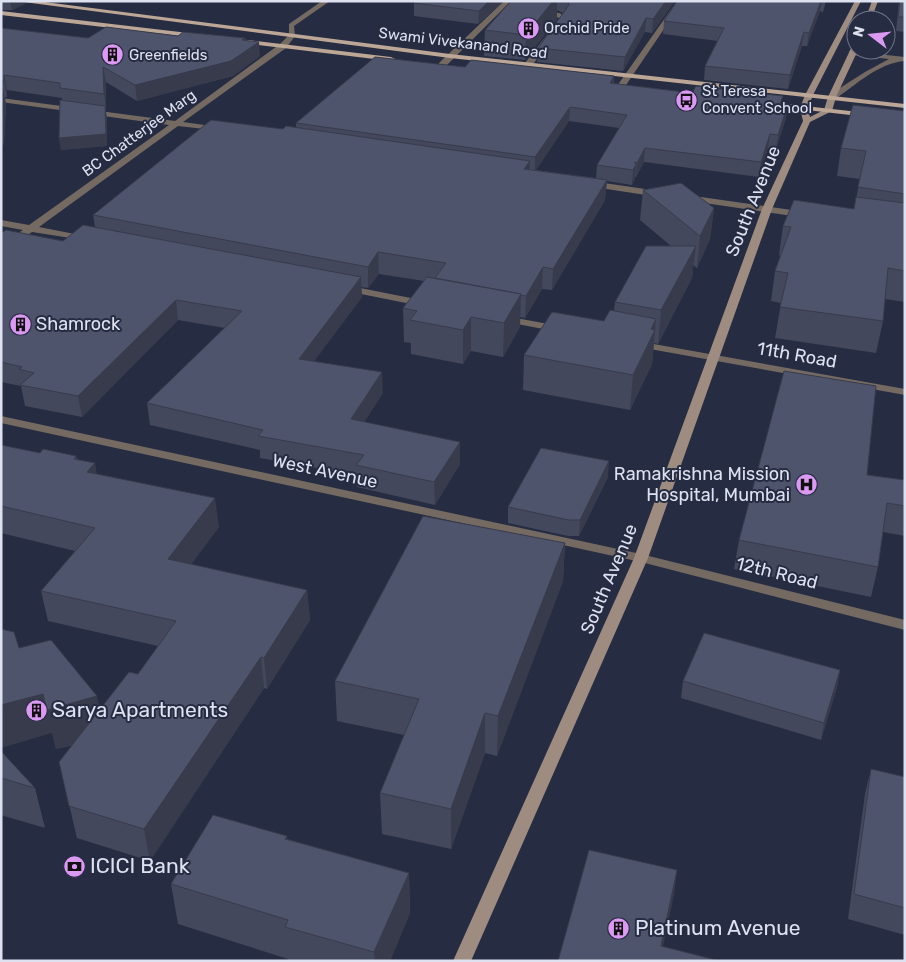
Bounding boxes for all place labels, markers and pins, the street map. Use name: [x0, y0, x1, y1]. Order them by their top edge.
building icon: Orchid Pride: [516, 16, 540, 40]
place label: Orchid Pride: [544, 19, 630, 37]
building icon: Greenfields: [101, 43, 125, 67]
place label: Greenfields: [129, 46, 208, 64]
place label: St Teresa Convent School: [702, 82, 812, 117]
bus stop icon: St Teresa Convent School: [674, 88, 698, 112]
building icon: Shamrock: [8, 312, 32, 336]
place label: Shamrock: [36, 313, 121, 335]
place label: Ramakrishna Mission Hospital, Mumbai: [614, 463, 790, 506]
hospital icon: Ramakrishna Mission Hospital, Mumbai: [794, 472, 818, 496]
place label: Sarya Apartments: [52, 697, 228, 722]
building icon: Sarya Apartments: [24, 698, 48, 722]
place label: ICICI Bank: [90, 853, 190, 878]
bank icon: ICICI Bank: [62, 854, 86, 878]
place label: Platinum Avenue: [635, 915, 801, 940]
building icon: Platinum Avenue: [607, 916, 631, 940]

